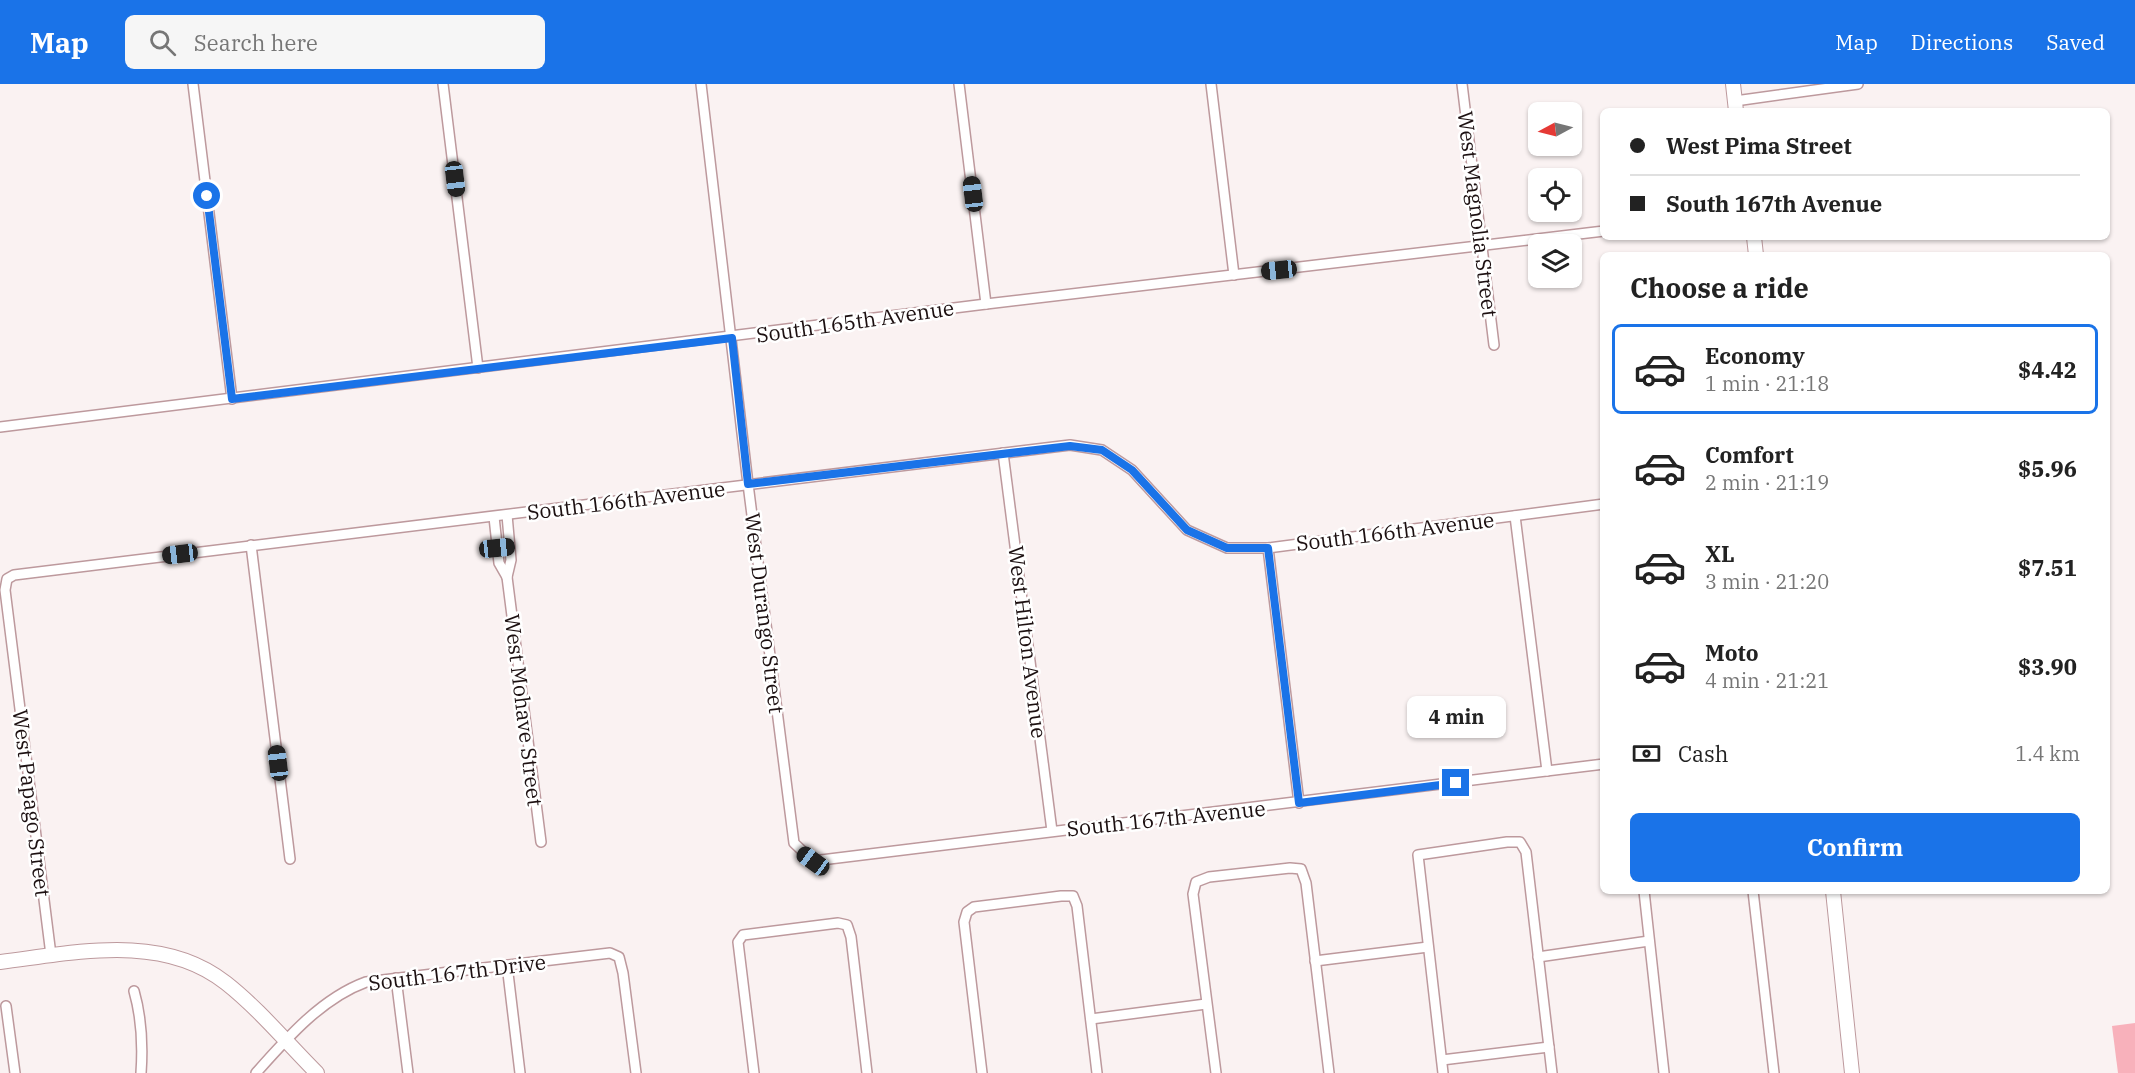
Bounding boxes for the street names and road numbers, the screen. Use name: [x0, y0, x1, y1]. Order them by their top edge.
street label: West Magnolia Street: [1451, 109, 1505, 319]
street label: South 165th Avenue: [754, 293, 956, 349]
street label: South 166th Avenue: [525, 474, 727, 526]
street label: South 166th Avenue: [1294, 505, 1496, 557]
street label: West Durango Street: [739, 511, 791, 715]
street label: West Hilton Avenue: [1002, 544, 1054, 740]
street label: West Mohave Street: [498, 612, 550, 808]
street label: West Papago Street: [7, 708, 57, 898]
street label: South 167th Avenue: [1065, 794, 1267, 842]
street label: South 167th Drive: [367, 947, 547, 997]

